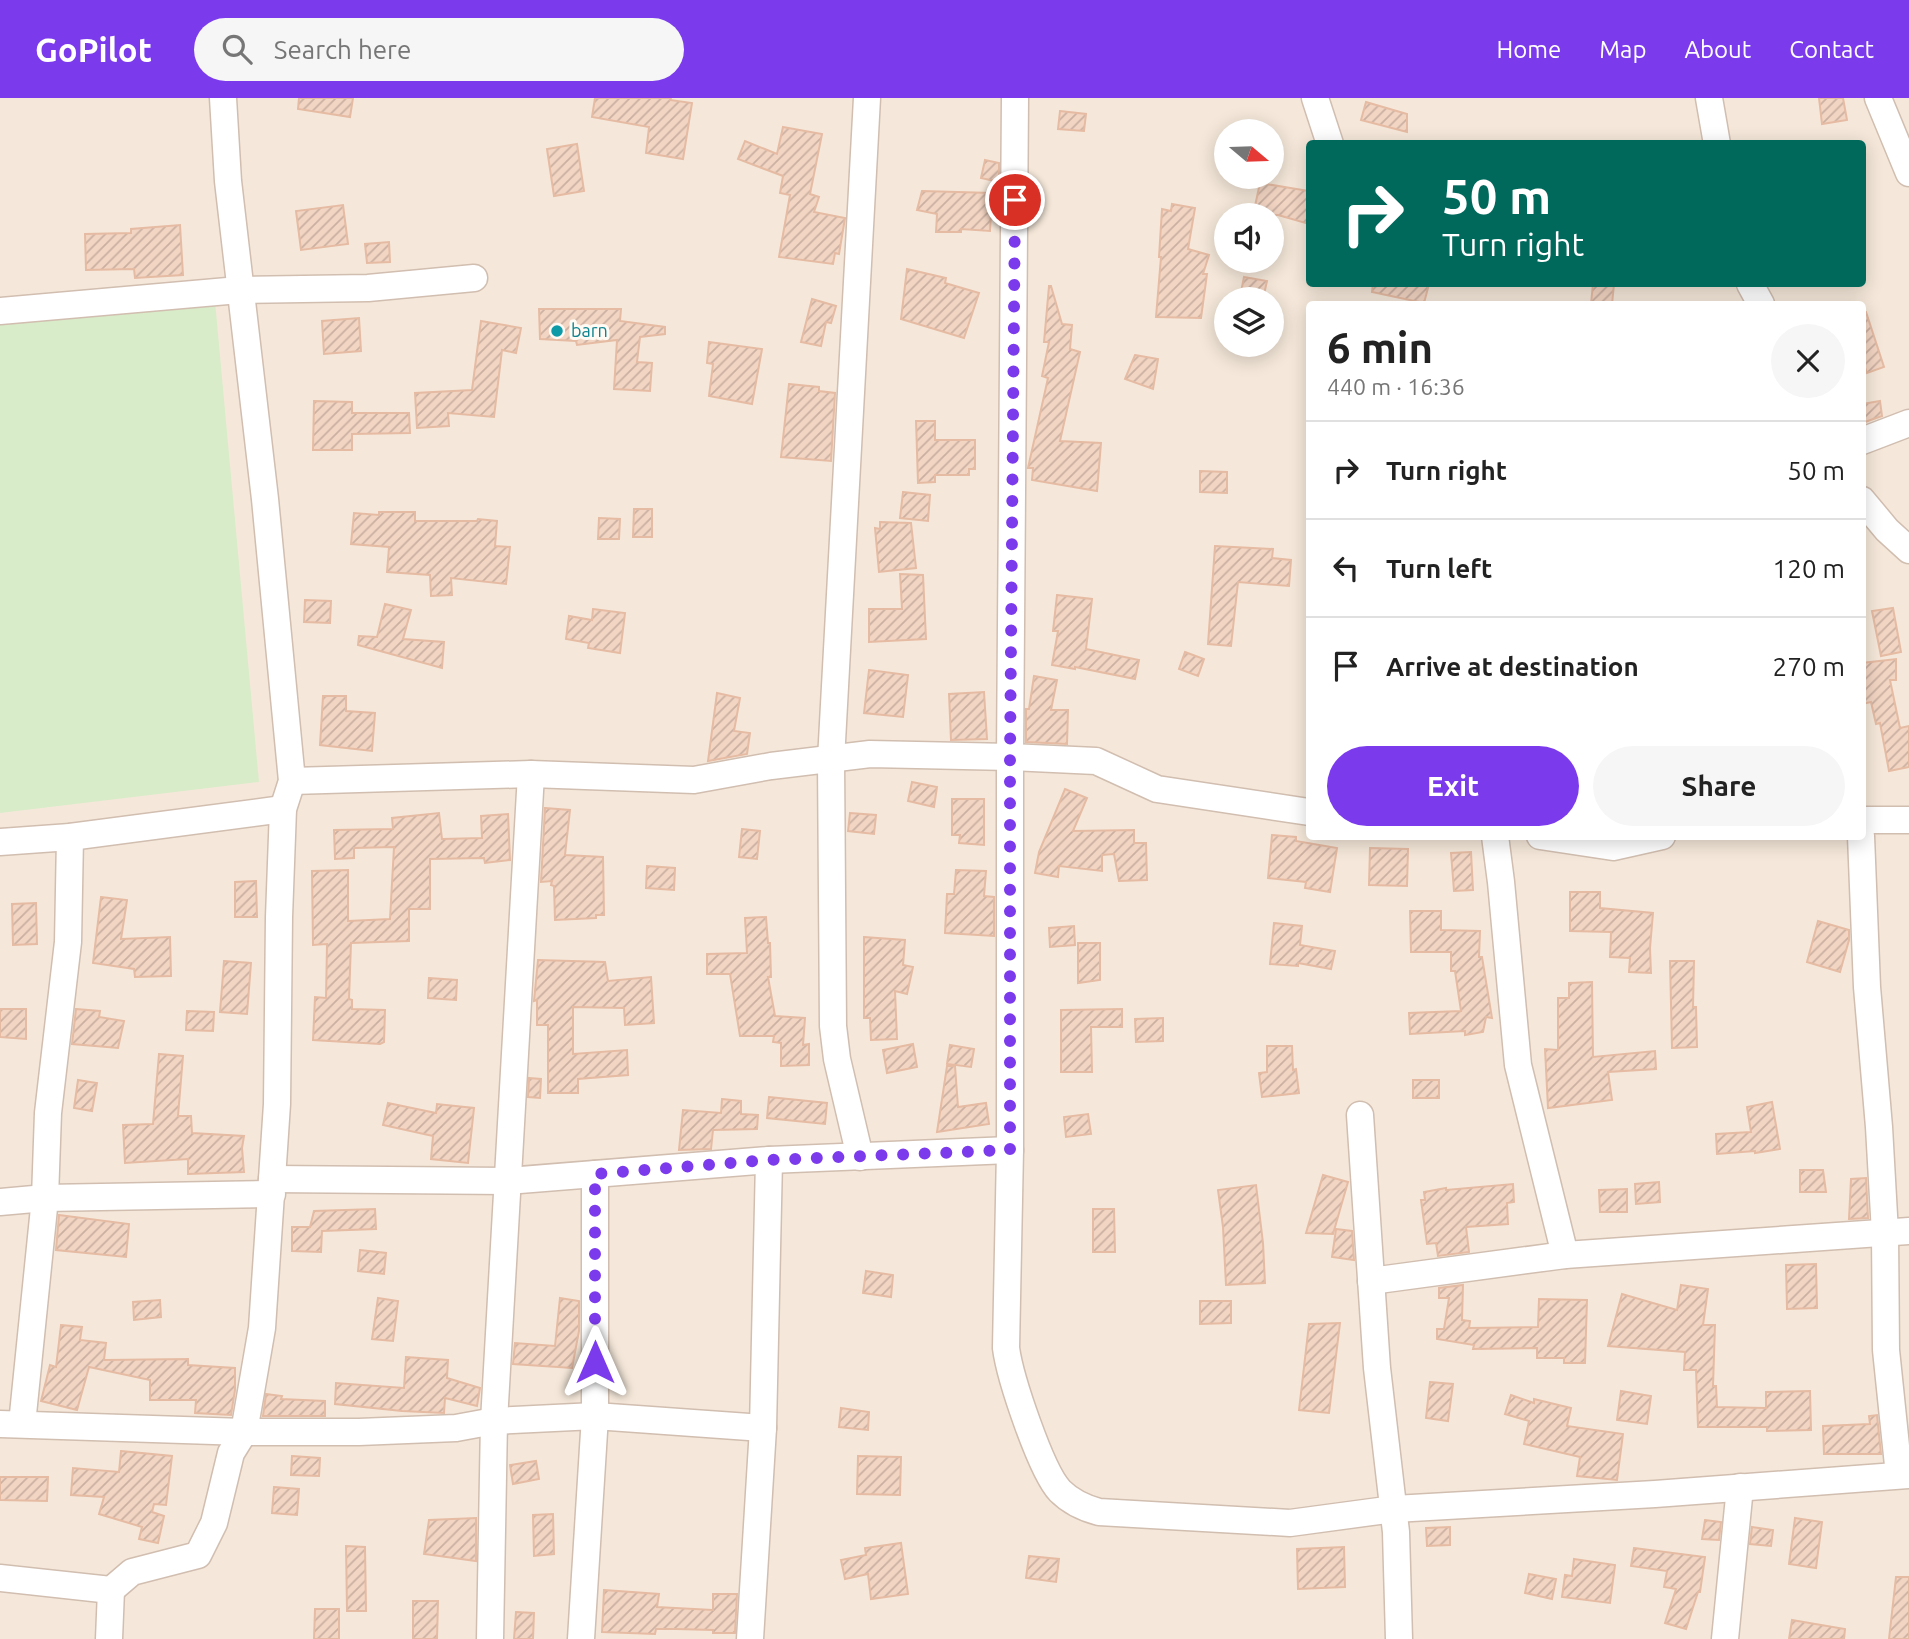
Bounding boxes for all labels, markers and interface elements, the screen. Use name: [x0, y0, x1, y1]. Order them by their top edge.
search box: [194, 18, 684, 81]
icon: search: [218, 30, 256, 68]
text: GoPilot: [35, 31, 152, 68]
text: Search here: [274, 35, 411, 64]
text: Home: [1496, 36, 1561, 63]
text: Map: [1599, 36, 1646, 63]
text: About: [1684, 36, 1751, 63]
text: Contact: [1789, 36, 1874, 63]
north arrow: [1214, 119, 1284, 189]
map controls: [1214, 119, 1284, 357]
icon: right: [1327, 168, 1418, 259]
text: 50 m: [1442, 168, 1551, 223]
pin: [985, 170, 1045, 230]
icon: arrive: [996, 181, 1034, 219]
button: sound: [1214, 203, 1284, 273]
text: Turn right: [1442, 226, 1584, 262]
button: layers: [1214, 287, 1284, 357]
place label: barn: [571, 320, 608, 340]
marker: barn: [549, 323, 565, 339]
text: 6 min: [1327, 324, 1433, 371]
button: close: [1771, 324, 1845, 398]
text: 440 m · 16:36: [1327, 374, 1465, 399]
icon: right: [1327, 451, 1365, 489]
text: Turn right: [1386, 456, 1507, 485]
text: 50 m: [1787, 456, 1845, 485]
icon: left: [1327, 549, 1365, 587]
text: Turn left: [1386, 554, 1492, 583]
text: 120 m: [1773, 554, 1845, 583]
icon: arrive: [1327, 647, 1365, 685]
text: Arrive at destination: [1386, 652, 1639, 681]
text: 270 m: [1773, 652, 1845, 681]
button: Exit: [1327, 746, 1579, 826]
button: Share: [1593, 746, 1845, 826]
position arrow: [558, 1325, 632, 1399]

